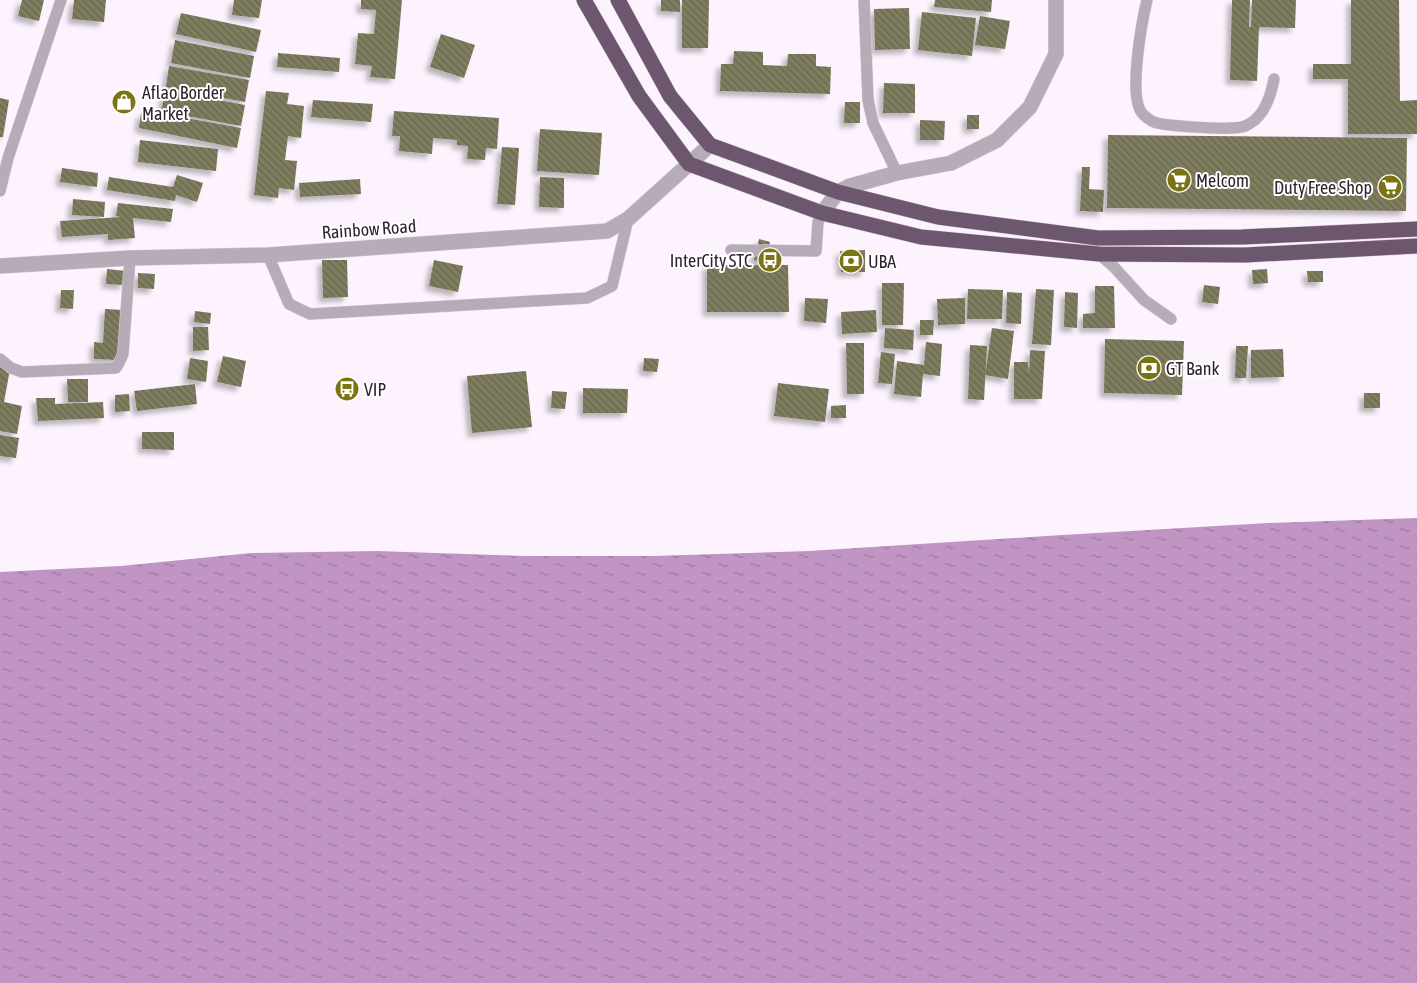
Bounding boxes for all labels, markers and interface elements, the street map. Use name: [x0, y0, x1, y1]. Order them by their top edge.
place label: Aflao Border Market: [142, 82, 225, 124]
shop icon: Aflao Border Market: [111, 89, 137, 115]
supermarket icon: Melcom: [1166, 167, 1192, 193]
place label: Melcom: [1196, 170, 1249, 191]
supermarket icon: Duty Free Shop: [1377, 174, 1403, 200]
place label: Duty Free Shop: [1274, 177, 1372, 198]
street label: Rainbow Road: [321, 215, 417, 243]
bus stop icon: InterCity STC: [757, 247, 783, 273]
bank icon: UBA: [838, 248, 864, 274]
place label: InterCity STC: [670, 250, 752, 271]
place label: UBA: [868, 251, 896, 272]
bank icon: GT Bank: [1136, 355, 1162, 381]
place label: GT Bank: [1166, 358, 1220, 379]
bus stop icon: VIP: [334, 376, 360, 402]
place label: VIP: [364, 379, 386, 400]

